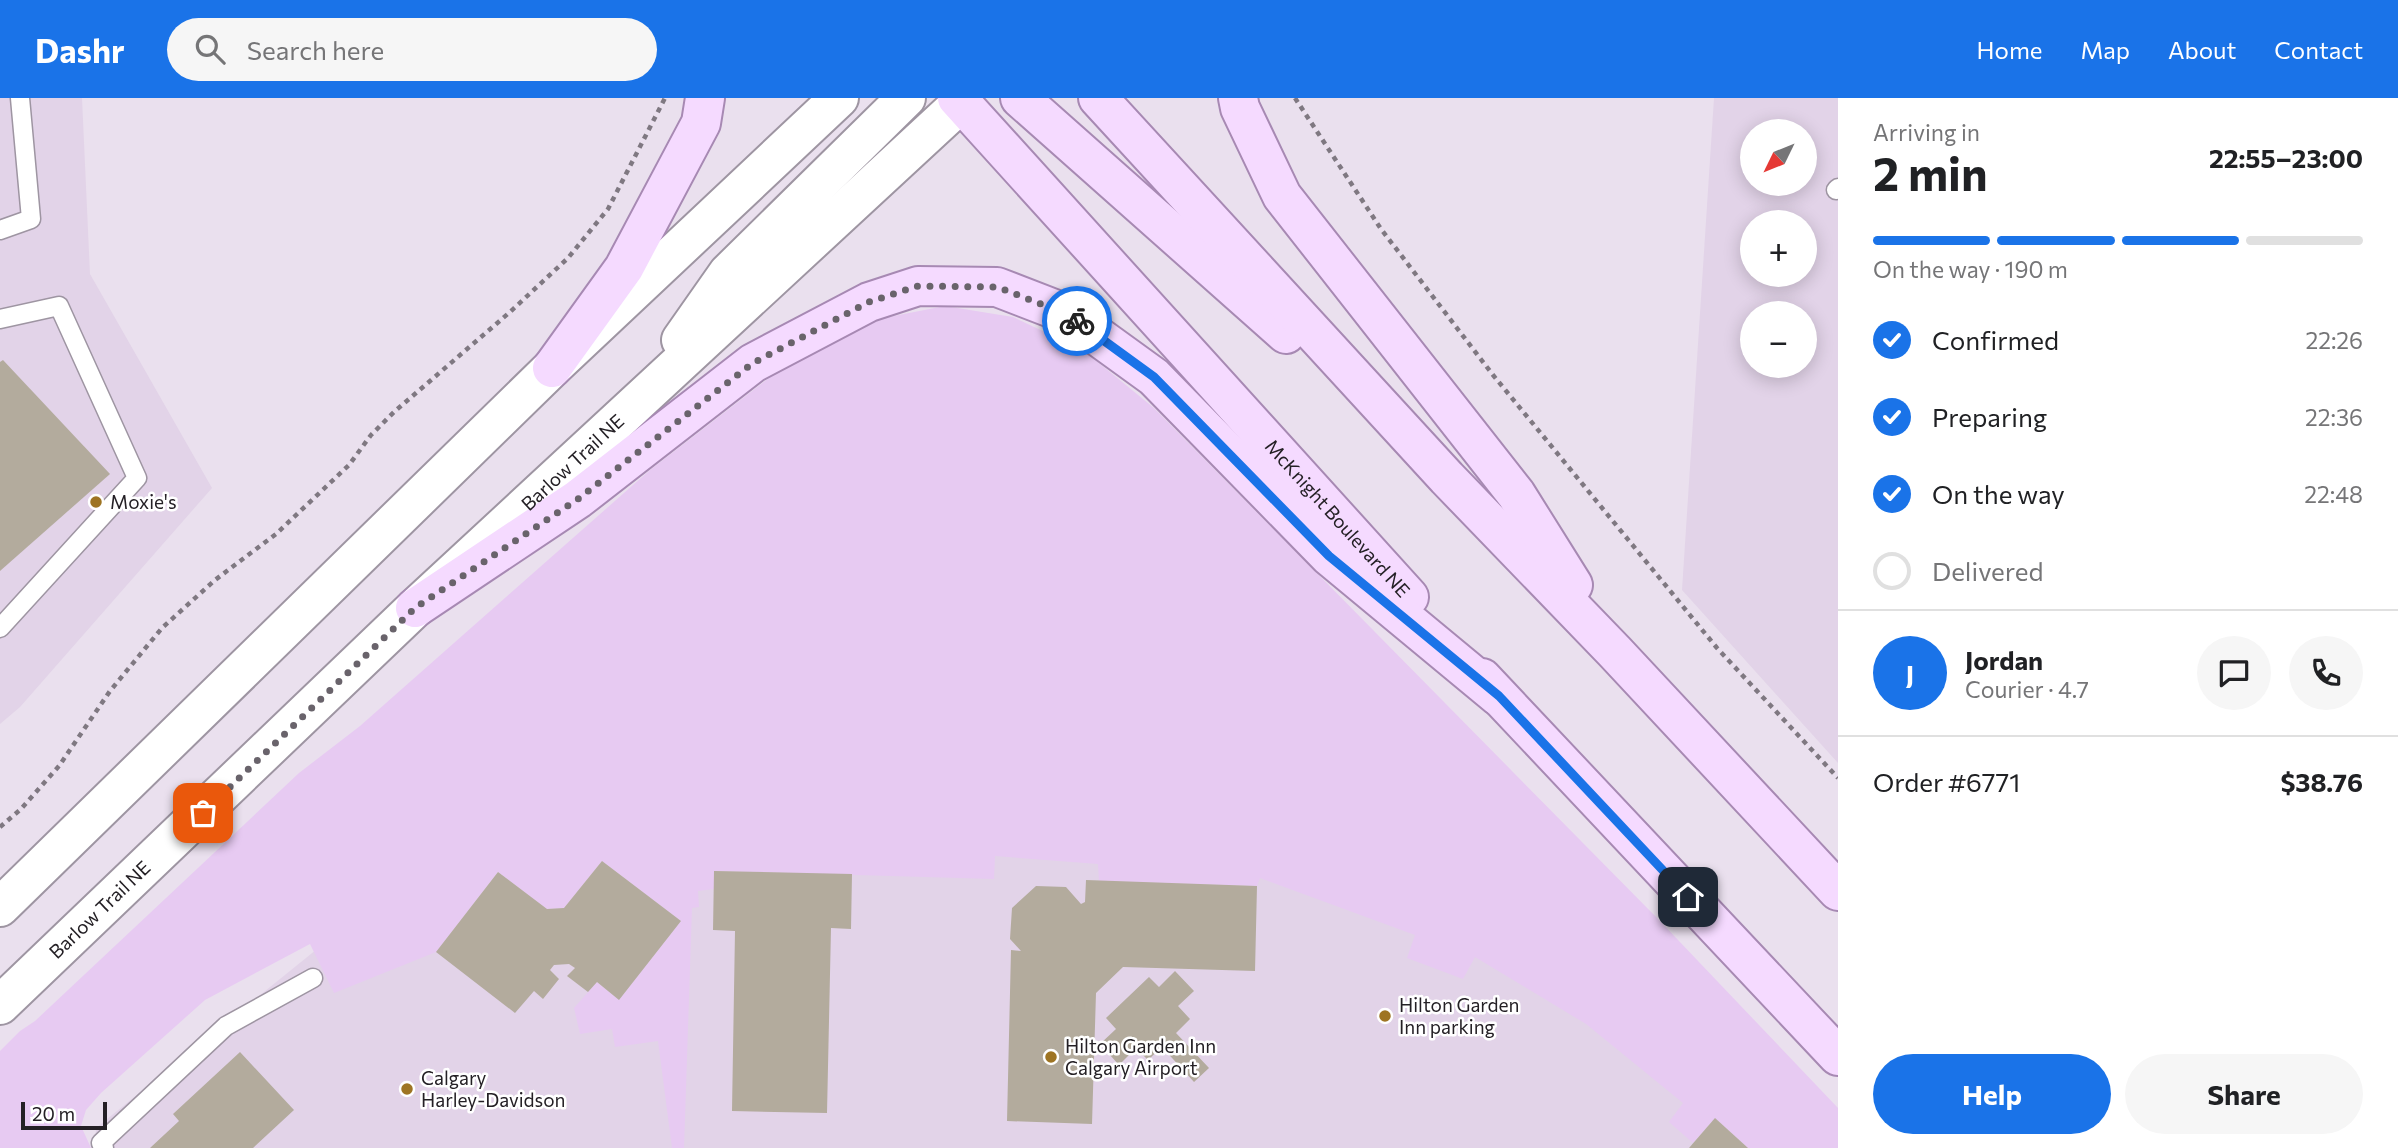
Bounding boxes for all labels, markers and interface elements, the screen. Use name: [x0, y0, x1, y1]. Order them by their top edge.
search box: [167, 18, 657, 81]
text: Dashr: [35, 29, 125, 70]
icon: search: [191, 30, 229, 68]
text: Search here: [247, 34, 384, 65]
text: Home: [1977, 35, 2043, 64]
text: Map: [2081, 35, 2130, 64]
text: About: [2168, 35, 2236, 64]
text: Contact: [2274, 35, 2363, 64]
text: Arriving in: [1873, 118, 1980, 146]
north arrow: [1740, 119, 1816, 196]
map controls: [1740, 119, 1817, 378]
text: 22:55–23:00: [2209, 142, 2363, 173]
text: 2 min: [1873, 144, 1988, 200]
button: +: [1740, 210, 1817, 287]
text: On the way · 190 m: [1873, 255, 2068, 283]
courier: [1042, 286, 1112, 356]
button: −: [1740, 301, 1817, 378]
icon: bike: [1058, 302, 1096, 340]
icon: check: [1873, 321, 1911, 359]
text: Confirmed: [1932, 324, 2059, 355]
text: 22:26: [2305, 326, 2363, 354]
icon: check: [1873, 398, 1911, 436]
text: Preparing: [1932, 401, 2047, 432]
text: 22:36: [2305, 403, 2363, 431]
street label: Barlow Trail NE: [516, 409, 628, 515]
street label: McKnight Boulevard NE: [1261, 434, 1415, 601]
icon: check: [1873, 475, 1911, 513]
text: On the way: [1932, 478, 2065, 509]
text: 22:48: [2304, 480, 2363, 508]
place label: Moxie's: [110, 490, 177, 513]
marker: Moxie's: [88, 494, 104, 510]
text: Delivered: [1932, 555, 2043, 586]
button: chat: [2197, 636, 2271, 710]
button: phone: [2289, 636, 2363, 710]
text: Jordan: [1965, 644, 2043, 675]
text: J: [1906, 658, 1914, 689]
text: Courier · 4.7: [1965, 675, 2089, 703]
text: Order #6771: [1873, 766, 2020, 797]
text: $38.76: [2280, 766, 2363, 797]
pin: [173, 783, 233, 843]
icon: bag: [184, 794, 222, 832]
street label: Barlow Trail NE: [44, 856, 155, 963]
pin: [1658, 867, 1718, 927]
icon: home: [1669, 878, 1707, 916]
place label: Hilton Garden Inn parking: [1399, 993, 1520, 1038]
marker: Hilton Garden Inn parking: [1377, 1008, 1393, 1024]
place label: Hilton Garden Inn Calgary Airport: [1065, 1034, 1216, 1079]
marker: Hilton Garden Inn Calgary Airport: [1043, 1049, 1059, 1065]
button: Help: [1873, 1054, 2111, 1134]
button: Share: [2125, 1054, 2363, 1134]
place label: Calgary Harley-Davidson: [421, 1066, 565, 1111]
marker: Calgary Harley-Davidson: [399, 1081, 415, 1097]
scale bar: [21, 1099, 107, 1131]
text: 20 m: [32, 1102, 75, 1125]

